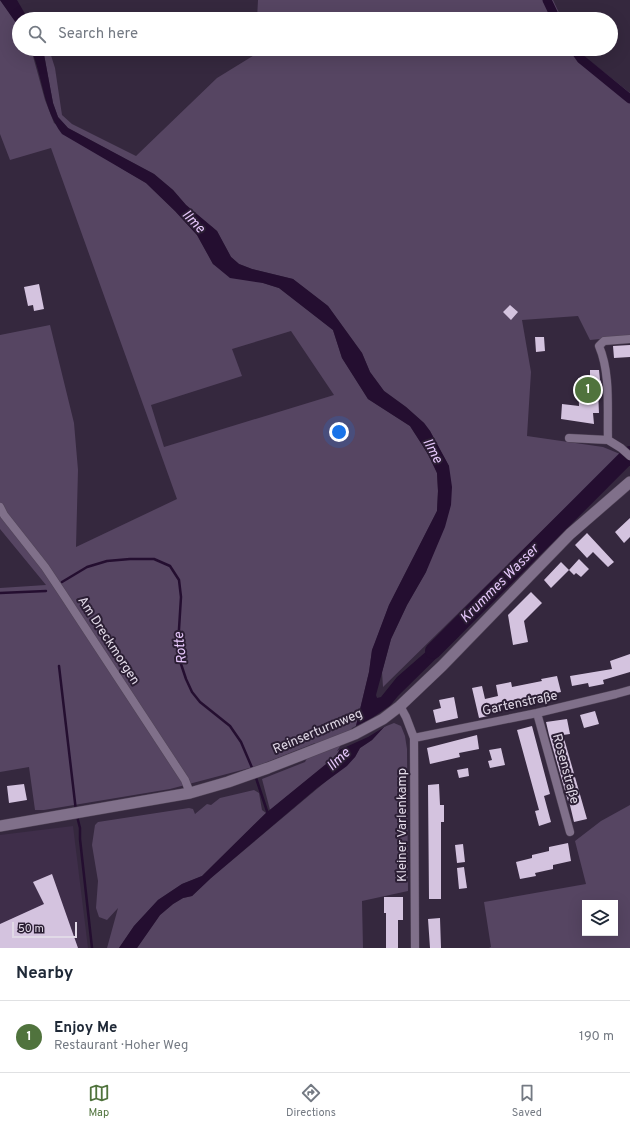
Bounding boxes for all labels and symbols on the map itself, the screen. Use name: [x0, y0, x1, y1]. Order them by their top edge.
water label: Ilme: [178, 207, 209, 238]
pin: 1: [575, 375, 601, 405]
your location: [329, 422, 349, 442]
water label: Ilme: [418, 436, 446, 467]
water label: Krummes Wasser: [457, 540, 544, 627]
street label: Am Dreckmorgen: [73, 594, 143, 688]
water label: Rotte: [170, 630, 191, 665]
street label: Gartenstraße: [481, 688, 559, 720]
street label: Reinserturmweg: [271, 706, 365, 758]
street label: Rosenstraße: [548, 732, 582, 806]
water label: Ilme: [324, 744, 355, 775]
street label: Kleiner Varlenkamp: [395, 768, 411, 882]
scale bar: [12, 920, 77, 939]

